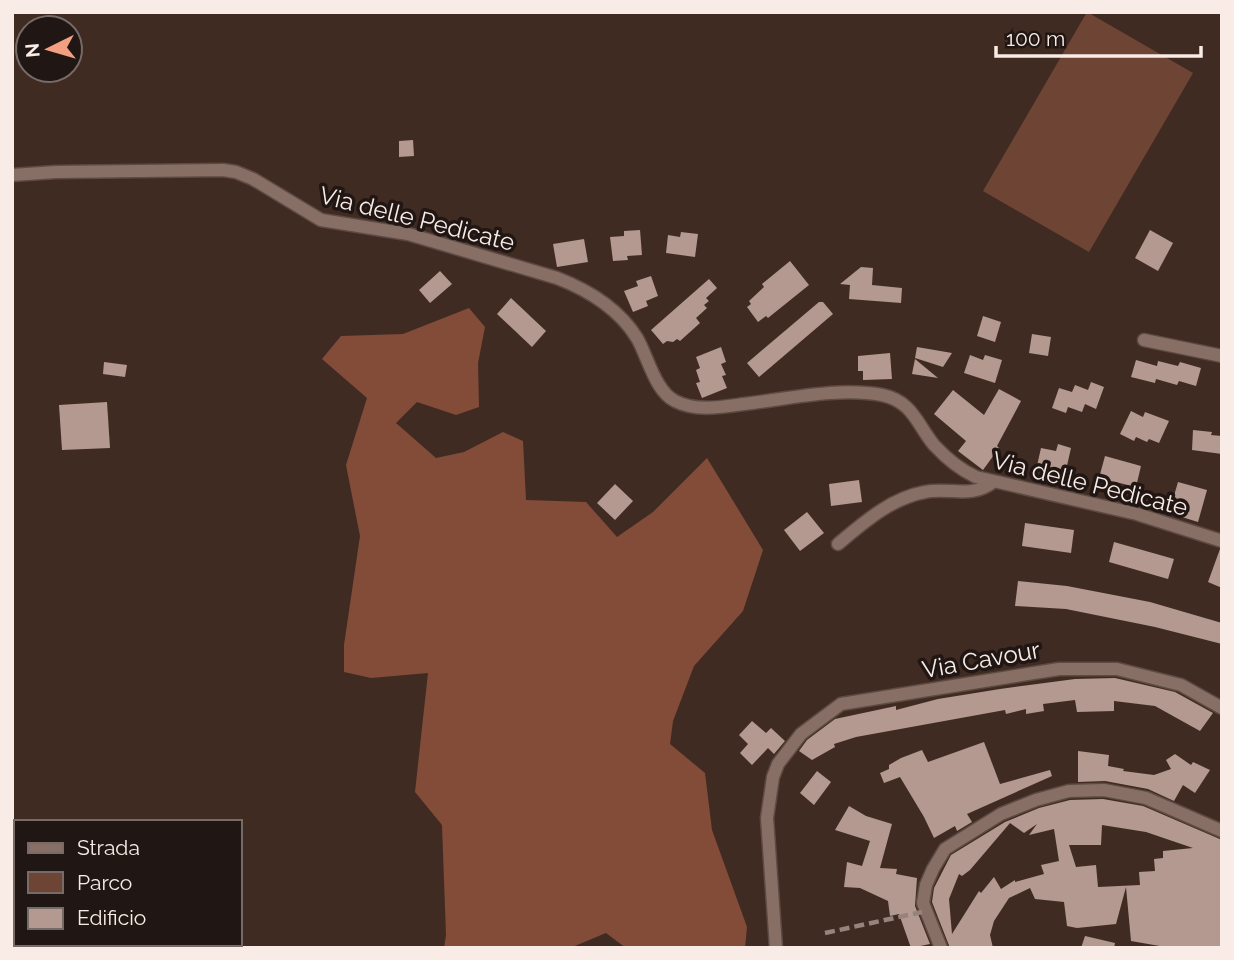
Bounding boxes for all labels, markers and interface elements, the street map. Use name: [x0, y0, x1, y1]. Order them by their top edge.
north arrow: [14, 14, 84, 84]
scale bar: [996, 14, 1201, 58]
text: 100 m: [1006, 26, 1065, 51]
text: N: [20, 42, 44, 59]
street label: Via delle Pedicate: [317, 180, 518, 257]
street label: Via delle Pedicate: [990, 445, 1191, 522]
street label: Via Cavour: [920, 635, 1043, 684]
legend: [14, 820, 242, 946]
text: Strada: [77, 835, 140, 860]
text: Parco: [77, 870, 132, 895]
text: Edificio: [77, 905, 146, 930]

